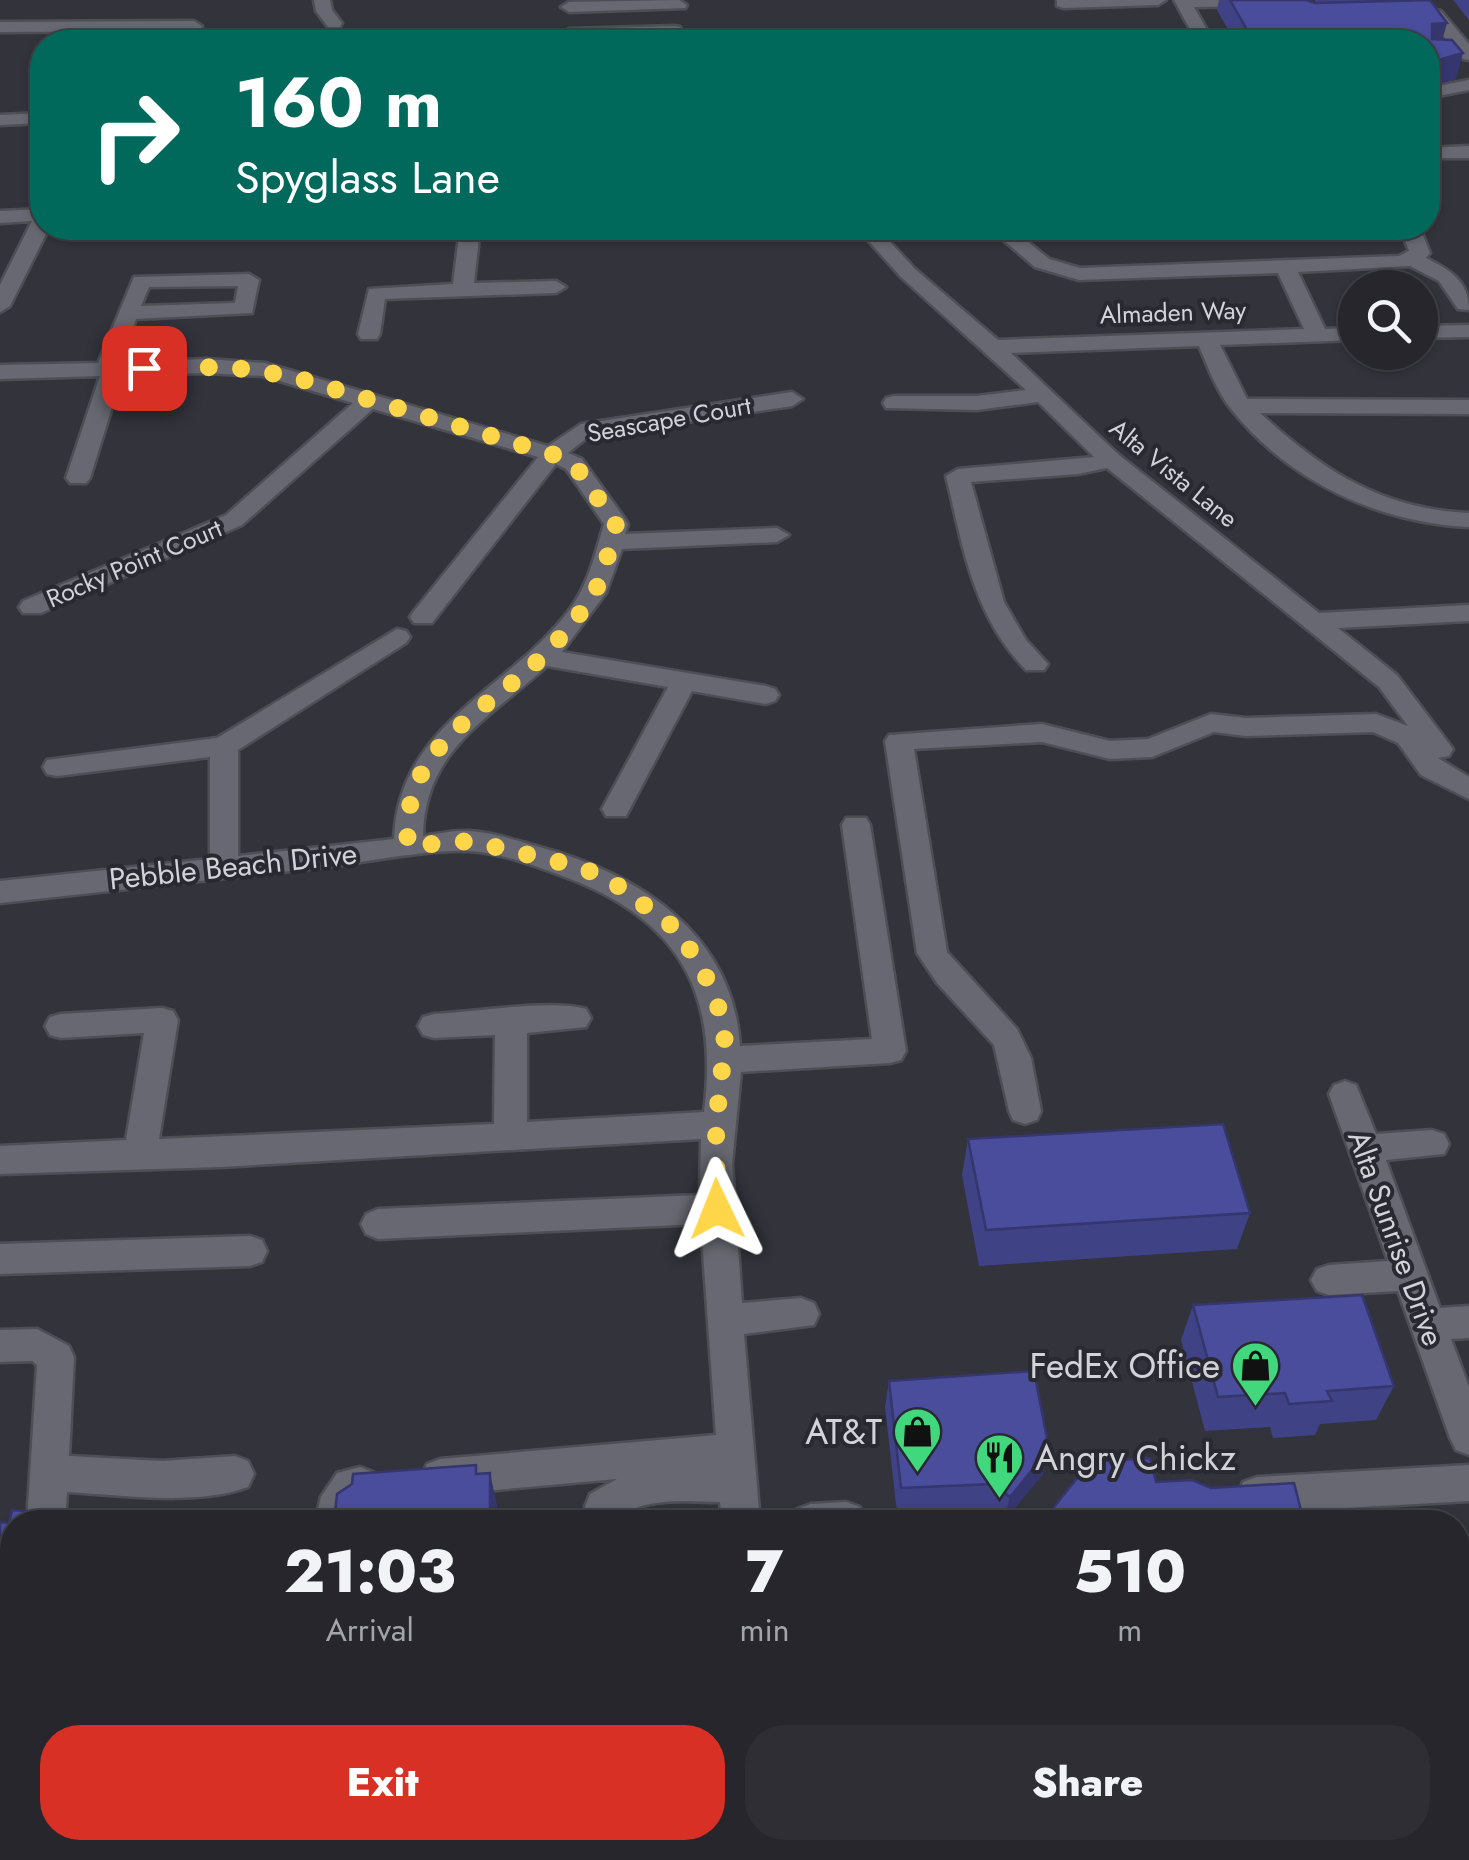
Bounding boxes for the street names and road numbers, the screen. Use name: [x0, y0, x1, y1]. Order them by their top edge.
street label: Almaden Way: [1099, 291, 1247, 333]
street label: Seascape Court: [584, 387, 754, 451]
street label: Alta Vista Lane: [1102, 410, 1246, 536]
street label: Rocky Point Court: [41, 510, 227, 616]
street label: Pebble Beach Drive: [107, 832, 359, 900]
street label: Alta Sunrise Drive: [1337, 1124, 1455, 1352]

